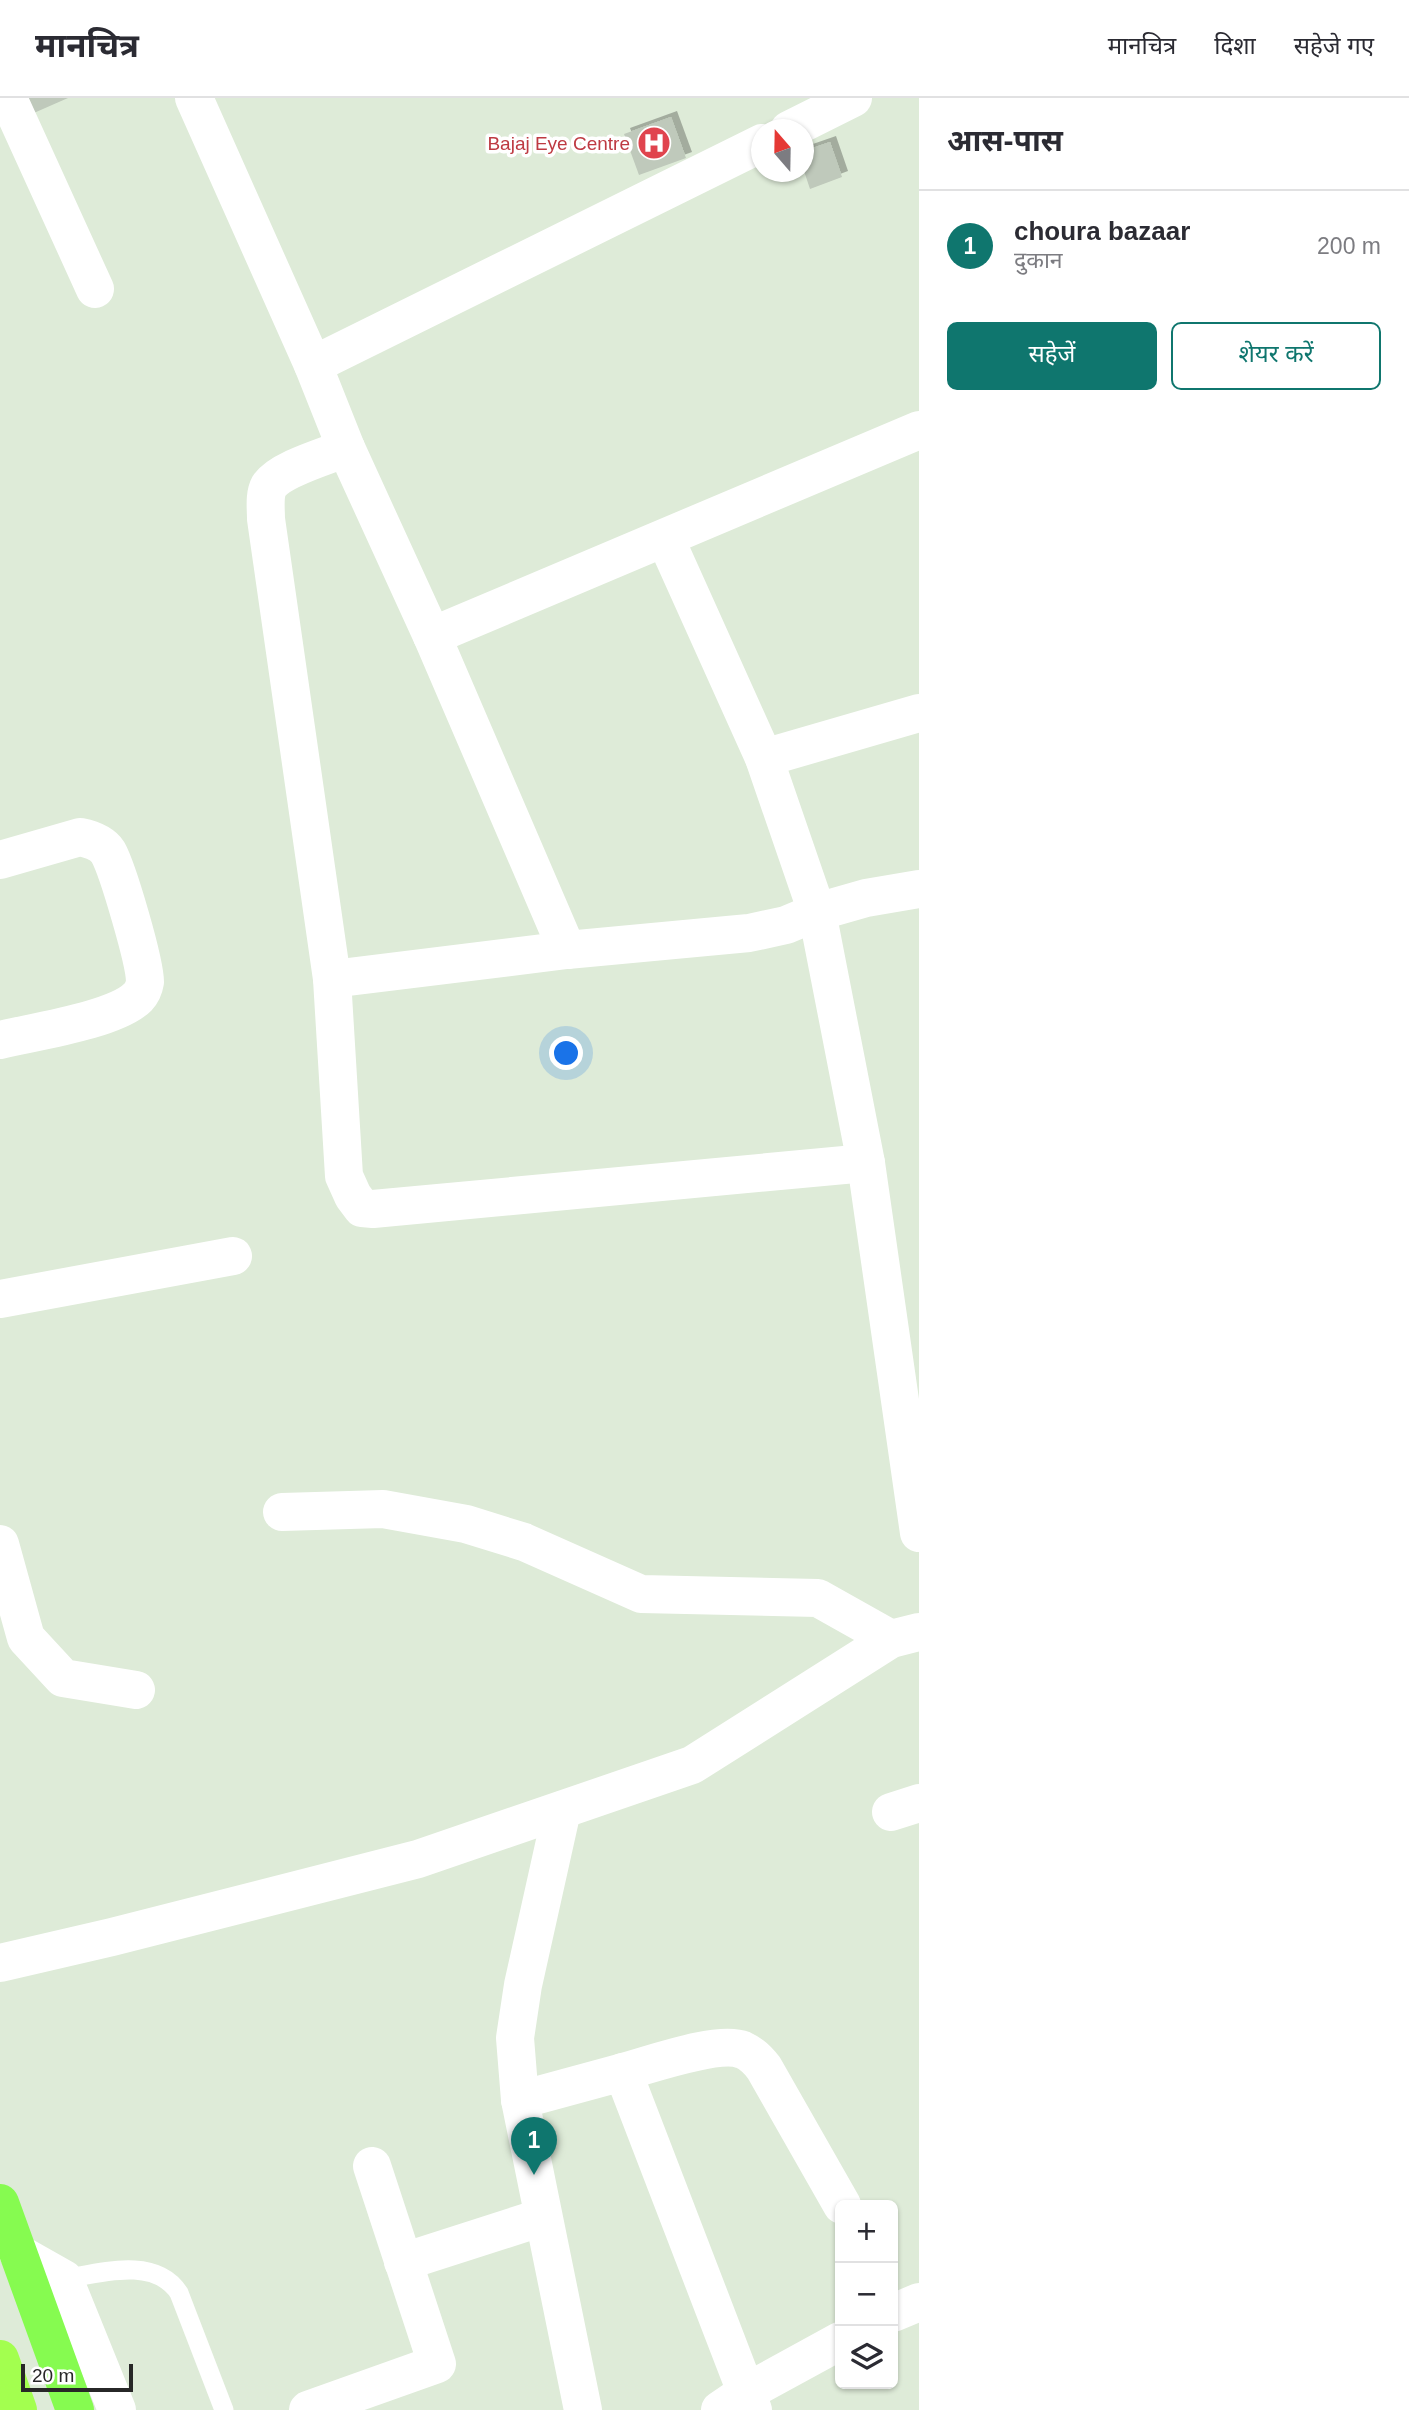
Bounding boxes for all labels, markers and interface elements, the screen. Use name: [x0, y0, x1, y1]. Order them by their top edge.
text: मानचित्र: [35, 27, 139, 64]
text: मानचित्र: [1108, 32, 1176, 59]
text: दिशा: [1214, 32, 1256, 59]
text: सहेजे गए: [1294, 32, 1374, 59]
north arrow: [751, 119, 814, 182]
hospital icon: Bajaj Eye Centre: [635, 124, 673, 162]
text: आस-पास: [947, 124, 1063, 157]
place label: Bajaj Eye Centre: [487, 133, 630, 154]
text: choura bazaar: [1014, 216, 1190, 246]
text: 1: [964, 233, 976, 259]
text: 200 m: [1317, 233, 1381, 259]
text: दुकान: [1014, 247, 1063, 273]
button: सहेजें: [947, 322, 1157, 390]
button: शेयर करें: [1171, 322, 1381, 390]
your location: [549, 1036, 583, 1070]
pin: 1: [511, 2117, 557, 2175]
map controls: [835, 2200, 898, 2389]
button: +: [835, 2200, 898, 2263]
button: −: [835, 2263, 898, 2326]
button: layers: [835, 2326, 898, 2389]
scale bar: [21, 2361, 133, 2393]
text: 20 m: [32, 2365, 74, 2386]

